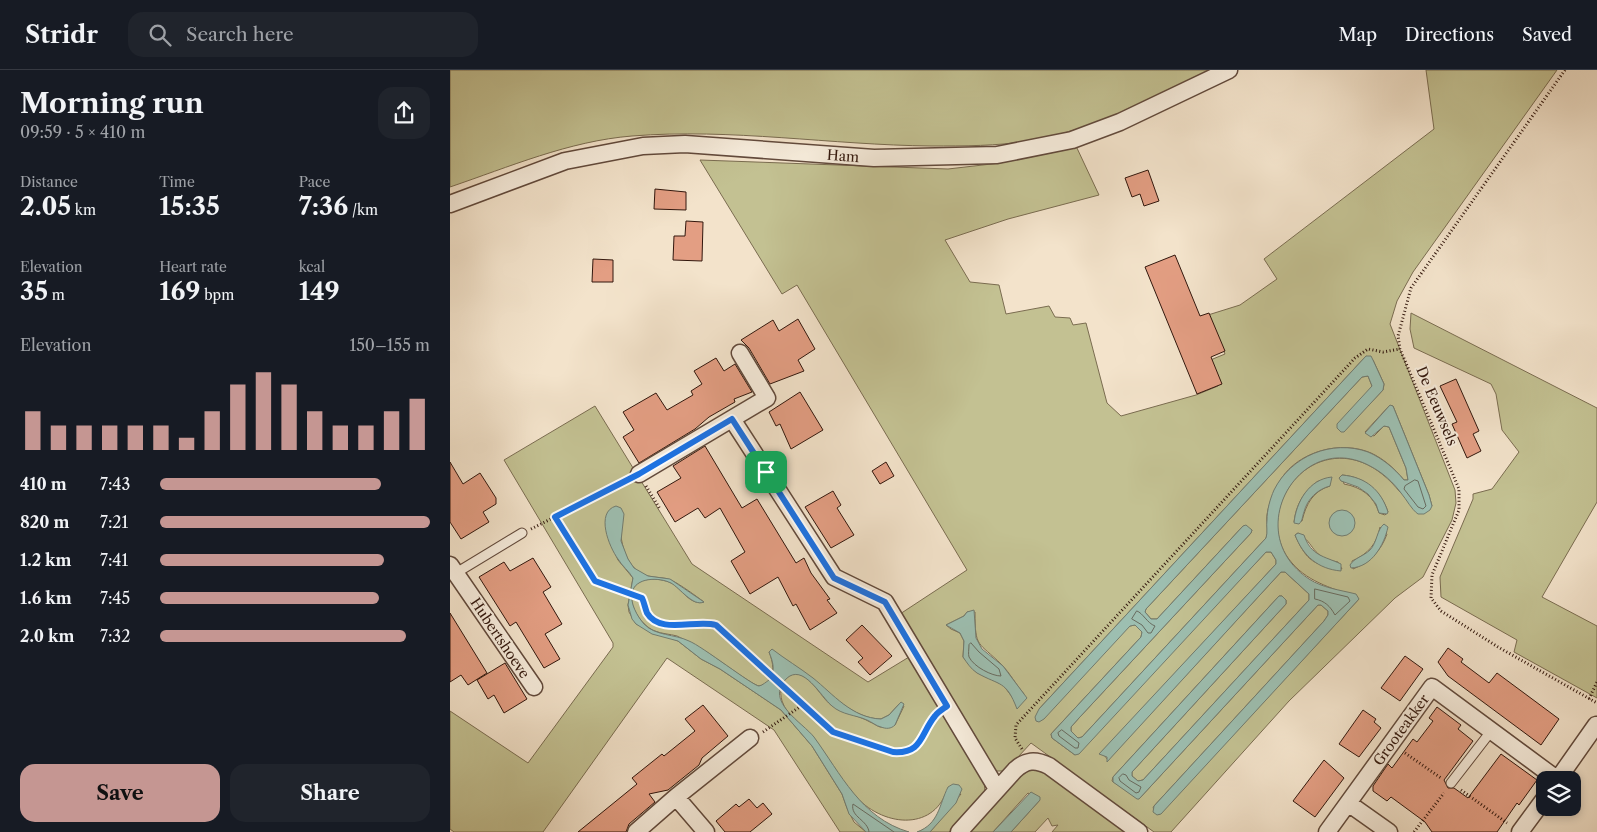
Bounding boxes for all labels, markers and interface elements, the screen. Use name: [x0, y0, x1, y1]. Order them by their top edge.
search box: [128, 12, 478, 57]
text: Stridr: [25, 20, 98, 49]
icon: search: [146, 21, 174, 49]
text: Search here: [186, 23, 294, 46]
text: Map: [1338, 24, 1377, 46]
text: Directions: [1405, 24, 1494, 46]
text: Saved: [1522, 24, 1572, 46]
text: Morning run: [20, 86, 204, 120]
button: share: [378, 87, 430, 139]
text: 09:59 · 5 × 410 m: [20, 122, 145, 142]
street label: Ham: [826, 146, 860, 166]
text: Distance: [20, 173, 78, 191]
text: Time: [159, 173, 195, 191]
text: Pace: [299, 173, 330, 191]
text: 2.05: [20, 191, 71, 222]
text: 15:35: [159, 191, 220, 222]
text: 7:36: [299, 191, 348, 222]
text: km: [71, 201, 96, 219]
text: /km: [348, 201, 378, 219]
text: Elevation: [20, 258, 83, 276]
text: Heart rate: [159, 258, 227, 276]
text: kcal: [299, 258, 325, 276]
text: 35: [20, 276, 48, 307]
text: 169: [159, 276, 200, 307]
text: 149: [299, 276, 340, 307]
text: m: [48, 286, 65, 304]
text: bpm: [200, 286, 234, 304]
text: Elevation: [20, 335, 91, 355]
text: 150–155 m: [349, 335, 430, 355]
street label: De Eeuwsels: [1412, 364, 1462, 448]
pin: [745, 451, 787, 493]
icon: arrive: [752, 458, 780, 486]
text: 410 m: [20, 474, 67, 494]
text: 7:43: [100, 474, 130, 494]
text: 820 m: [20, 512, 69, 532]
text: 7:21: [100, 512, 128, 532]
text: 1.2 km: [20, 550, 72, 570]
text: 7:41: [100, 550, 128, 570]
text: 1.6 km: [20, 588, 72, 608]
text: 7:45: [100, 588, 130, 608]
street label: Hubertshoeve: [466, 594, 534, 682]
text: 2.0 km: [20, 626, 74, 646]
text: 7:32: [100, 626, 130, 646]
street label: Grooteakker: [1369, 691, 1433, 769]
button: Save: [20, 764, 220, 822]
button: Share: [230, 764, 430, 822]
map controls: [1536, 771, 1581, 816]
button: layers: [1536, 771, 1581, 816]

